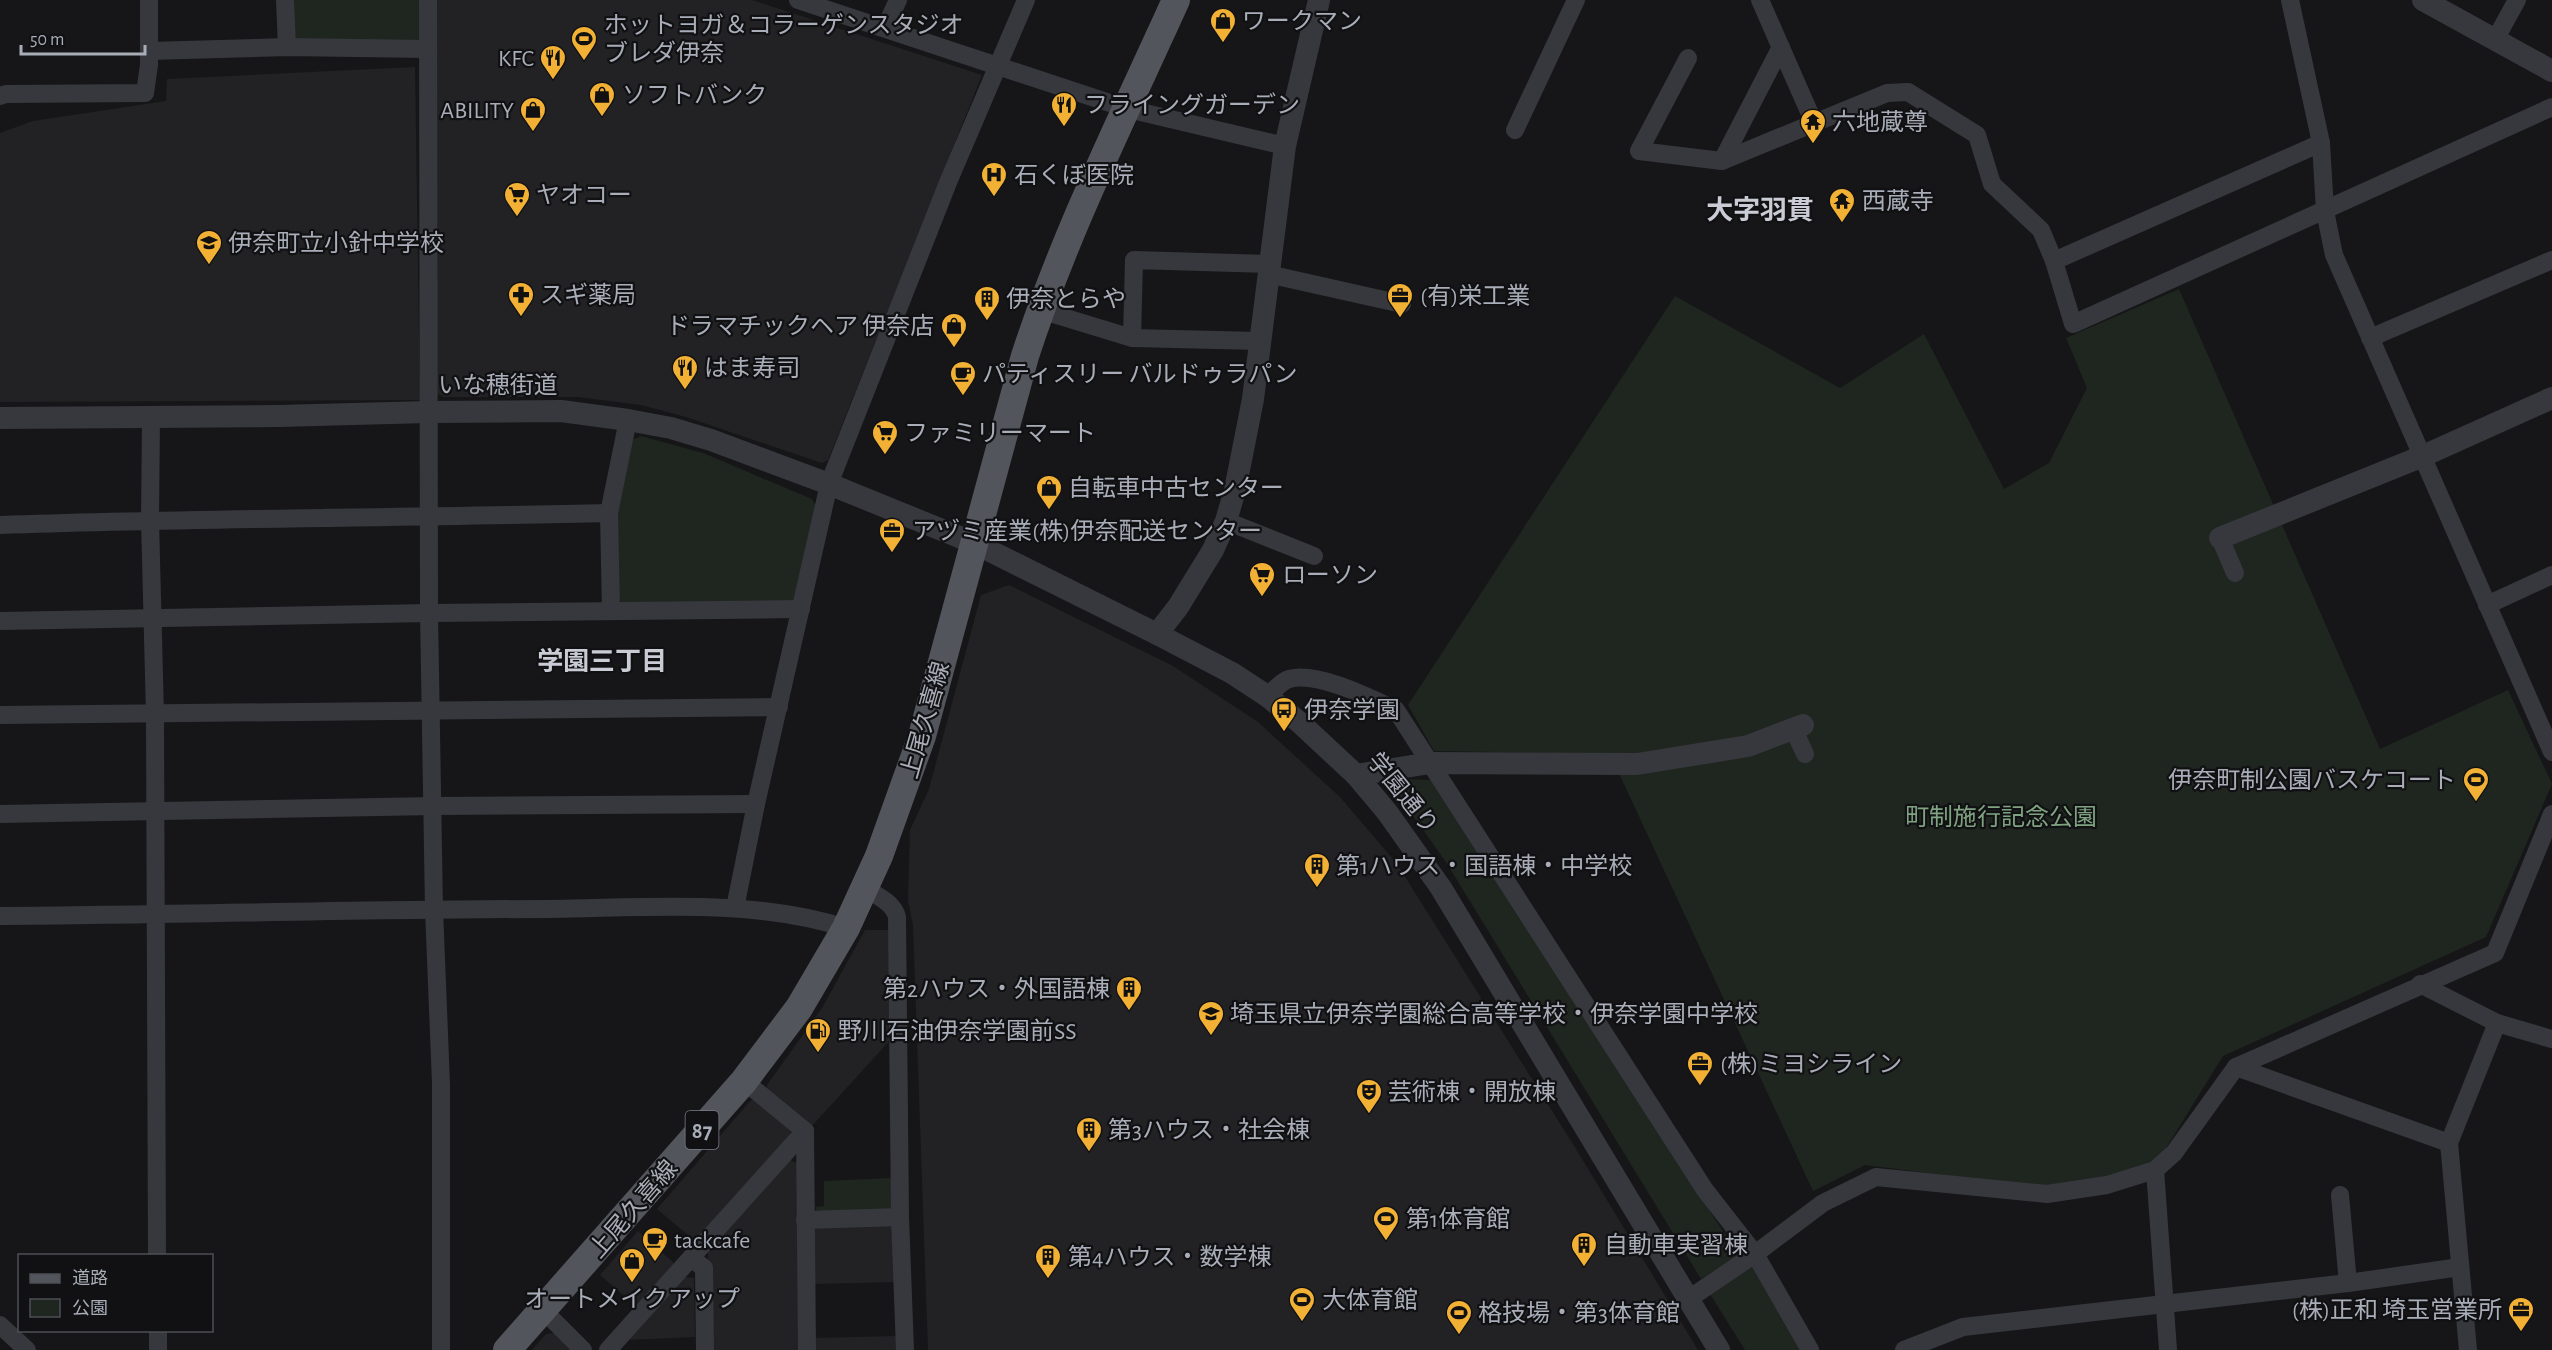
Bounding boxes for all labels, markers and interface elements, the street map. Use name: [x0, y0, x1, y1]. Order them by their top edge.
shop icon: ワークマン: [1208, 6, 1238, 44]
place label: ワークマン: [1242, 9, 1362, 34]
place label: ホットヨガ＆コラーゲンスタジオ ブレダ伊奈: [604, 13, 964, 66]
scale bar: [21, 18, 146, 56]
sports icon: ホットヨガ＆コラーゲンスタジオ ブレダ伊奈: [569, 24, 599, 62]
text: 50 m: [30, 31, 64, 49]
restaurant icon: KFC: [538, 43, 568, 81]
place label: KFC: [498, 47, 534, 71]
shop icon: ソフトバンク: [587, 80, 617, 118]
place label: ソフトバンク: [622, 83, 767, 108]
restaurant icon: フライングガーデン: [1049, 90, 1079, 128]
place label: フライングガーデン: [1084, 92, 1300, 118]
shop icon: ABILITY: [518, 95, 548, 133]
place label: ABILITY: [440, 99, 514, 123]
temple icon: 六地蔵尊: [1798, 107, 1828, 145]
place label: 六地蔵尊: [1832, 109, 1928, 135]
hospital icon: 石くぼ医院: [979, 160, 1009, 198]
place label: 石くぼ医院: [1014, 163, 1134, 188]
supermarket icon: ヤオコー: [502, 180, 532, 218]
place label: ヤオコー: [536, 183, 632, 208]
temple icon: 西蔵寺: [1827, 186, 1857, 224]
place label: 西蔵寺: [1862, 188, 1934, 214]
district label: 大字羽貫: [1706, 196, 1814, 224]
school or university icon: 伊奈町立小針中学校: [194, 228, 224, 266]
place label: 伊奈町立小針中学校: [228, 230, 444, 256]
pharmacy icon: スギ薬局: [506, 280, 536, 318]
office icon: (有)栄工業: [1385, 281, 1415, 319]
place label: スギ薬局: [540, 282, 636, 308]
place label: (有)栄工業: [1420, 283, 1530, 309]
building icon: 伊奈とらや: [972, 284, 1002, 322]
place label: 伊奈とらや: [1006, 286, 1126, 312]
shop icon: ドラマチックヘア 伊奈店: [939, 311, 969, 349]
place label: ドラマチックヘア 伊奈店: [666, 313, 934, 339]
restaurant icon: はま寿司: [670, 353, 700, 391]
place label: はま寿司: [704, 355, 800, 381]
cafe icon: パティスリー バルドゥラパン: [948, 359, 978, 397]
place label: パティスリー バルドゥラパン: [982, 362, 1297, 387]
street label: いな穂街道: [438, 372, 558, 398]
supermarket icon: ファミリーマート: [870, 418, 900, 456]
place label: ファミリーマート: [904, 422, 1096, 446]
shop icon: 自転車中古センター: [1034, 473, 1064, 511]
place label: 自転車中古センター: [1068, 475, 1284, 501]
office icon: アヅミ産業(株)伊奈配送センター: [877, 516, 907, 554]
place label: アヅミ産業(株)伊奈配送センター: [912, 518, 1262, 544]
supermarket icon: ローソン: [1247, 560, 1277, 598]
place label: ローソン: [1282, 564, 1378, 588]
district label: 学園三丁目: [537, 647, 667, 675]
street label: 上尾久喜線: [896, 659, 954, 781]
bus stop icon: 伊奈学園: [1269, 695, 1299, 733]
place label: 伊奈学園: [1304, 697, 1400, 723]
street label: 学園通り: [1363, 748, 1443, 838]
sports icon: 伊奈町制公園バスケコート: [2461, 765, 2491, 803]
place label: 伊奈町制公園バスケコート: [2168, 767, 2456, 793]
park label: 町制施行記念公園: [1905, 804, 2097, 830]
building icon: 第1ハウス・国語棟・中学校: [1302, 851, 1332, 889]
place label: 第1ハウス・国語棟・中学校: [1336, 853, 1632, 879]
building icon: 第2ハウス・外国語棟: [1114, 974, 1144, 1012]
place label: 第2ハウス・外国語棟: [883, 976, 1110, 1002]
school or university icon: 埼玉県立伊奈学園総合高等学校・伊奈学園中学校: [1196, 999, 1226, 1037]
place label: 埼玉県立伊奈学園総合高等学校・伊奈学園中学校: [1230, 1001, 1758, 1027]
fuel station icon: 野川石油伊奈学園前SS: [803, 1016, 833, 1054]
place label: 野川石油伊奈学園前SS: [838, 1018, 1077, 1044]
office icon: (株)ミヨシライン: [1685, 1049, 1715, 1087]
place label: (株)ミヨシライン: [1720, 1051, 1902, 1077]
theatre icon: 芸術棟・開放棟: [1354, 1077, 1384, 1115]
place label: 芸術棟・開放棟: [1388, 1079, 1556, 1105]
road number: 87: [686, 1111, 718, 1149]
building icon: 第3ハウス・社会棟: [1074, 1115, 1104, 1153]
place label: 第3ハウス・社会棟: [1108, 1117, 1310, 1143]
street label: 上尾久喜線: [584, 1155, 682, 1263]
sports icon: 第1体育館: [1371, 1204, 1401, 1242]
place label: 第1体育館: [1406, 1206, 1510, 1232]
cafe icon: tackcafe: [640, 1225, 670, 1263]
place label: tackcafe: [674, 1229, 750, 1253]
building icon: 自動車実習棟: [1569, 1230, 1599, 1268]
place label: 自動車実習棟: [1604, 1232, 1748, 1258]
building icon: 第4ハウス・数学棟: [1033, 1242, 1063, 1280]
place label: 第4ハウス・数学棟: [1068, 1244, 1272, 1270]
shop icon: オートメイクアップ: [617, 1246, 647, 1284]
legend: [18, 1254, 213, 1332]
text: 道路: [72, 1268, 108, 1288]
sports icon: 大体育館: [1287, 1285, 1317, 1323]
place label: オートメイクアップ: [524, 1287, 740, 1312]
place label: 大体育館: [1322, 1287, 1418, 1313]
office icon: (株)正和 埼玉営業所: [2506, 1295, 2536, 1333]
place label: (株)正和 埼玉営業所: [2292, 1297, 2502, 1323]
sports icon: 格技場・第3体育館: [1444, 1298, 1474, 1336]
text: 公園: [72, 1299, 108, 1318]
place label: 格技場・第3体育館: [1478, 1300, 1680, 1326]

